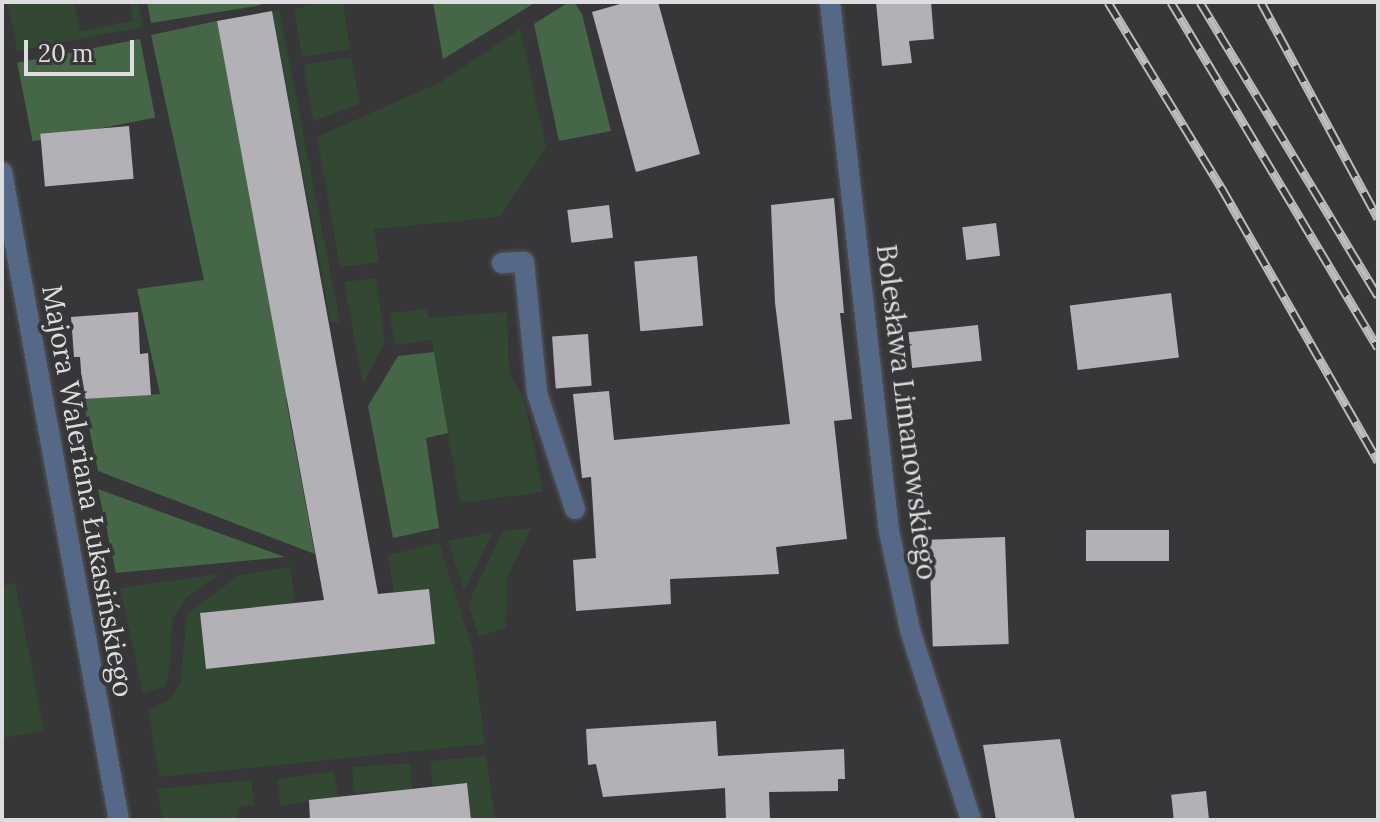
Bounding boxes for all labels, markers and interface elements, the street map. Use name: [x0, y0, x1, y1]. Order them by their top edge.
scale bar: [28, 24, 138, 74]
text: 20 m: [38, 38, 94, 69]
street label: Bolesława Limanowskiego: [870, 242, 944, 582]
street label: Majora Waleriana Łukasińskiego: [35, 282, 141, 700]

